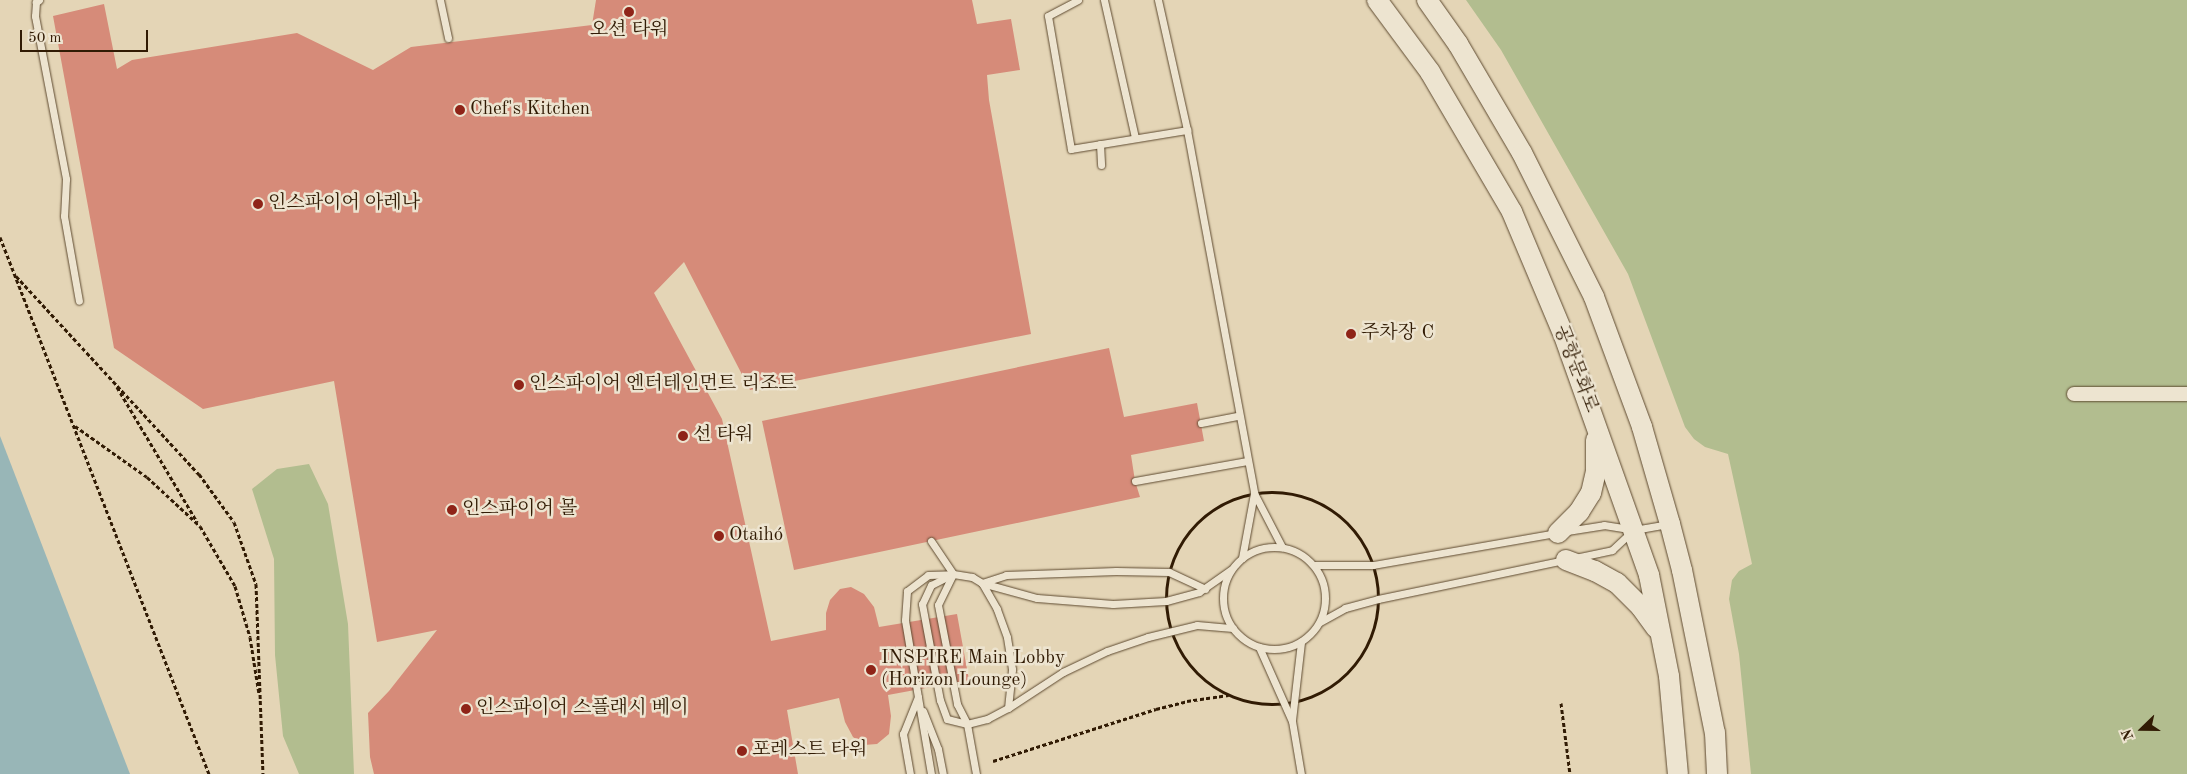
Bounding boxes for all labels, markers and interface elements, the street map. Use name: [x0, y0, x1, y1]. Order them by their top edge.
marker: 오션 타워: [623, 6, 635, 18]
scale bar: [22, 20, 150, 52]
place label: 오션 타워: [590, 20, 668, 42]
text: 50 m: [28, 31, 62, 46]
place label: Chef's Kitchen: [470, 99, 590, 121]
marker: Chef's Kitchen: [454, 104, 466, 116]
place label: 인스파이어 아레나: [268, 193, 420, 215]
marker: 인스파이어 아레나: [252, 198, 264, 210]
street label: 공항문화로: [1548, 322, 1602, 416]
place label: 주차장 C: [1361, 323, 1434, 345]
marker: 주차장 C: [1345, 328, 1357, 340]
place label: 인스파이어 엔터테인먼트 리조트: [529, 374, 797, 396]
marker: 인스파이어 엔터테인먼트 리조트: [513, 379, 525, 391]
place label: 선 타워: [693, 425, 753, 447]
marker: 선 타워: [677, 430, 689, 442]
place label: 인스파이어 몰: [462, 499, 577, 521]
marker: 인스파이어 몰: [446, 504, 458, 516]
place label: Otaihó: [729, 525, 783, 547]
marker: Otaihó: [713, 530, 725, 542]
place label: INSPIRE Main Lobby (Horizon Lounge): [881, 648, 1065, 692]
marker: INSPIRE Main Lobby (Horizon Lounge): [865, 664, 877, 676]
place label: 인스파이어 스플래시 베이: [476, 698, 689, 720]
marker: 인스파이어 스플래시 베이: [460, 703, 472, 715]
north arrow: [2117, 704, 2167, 754]
text: N: [2120, 727, 2137, 742]
place label: 포레스트 타워: [752, 740, 867, 762]
marker: 포레스트 타워: [736, 745, 748, 757]

